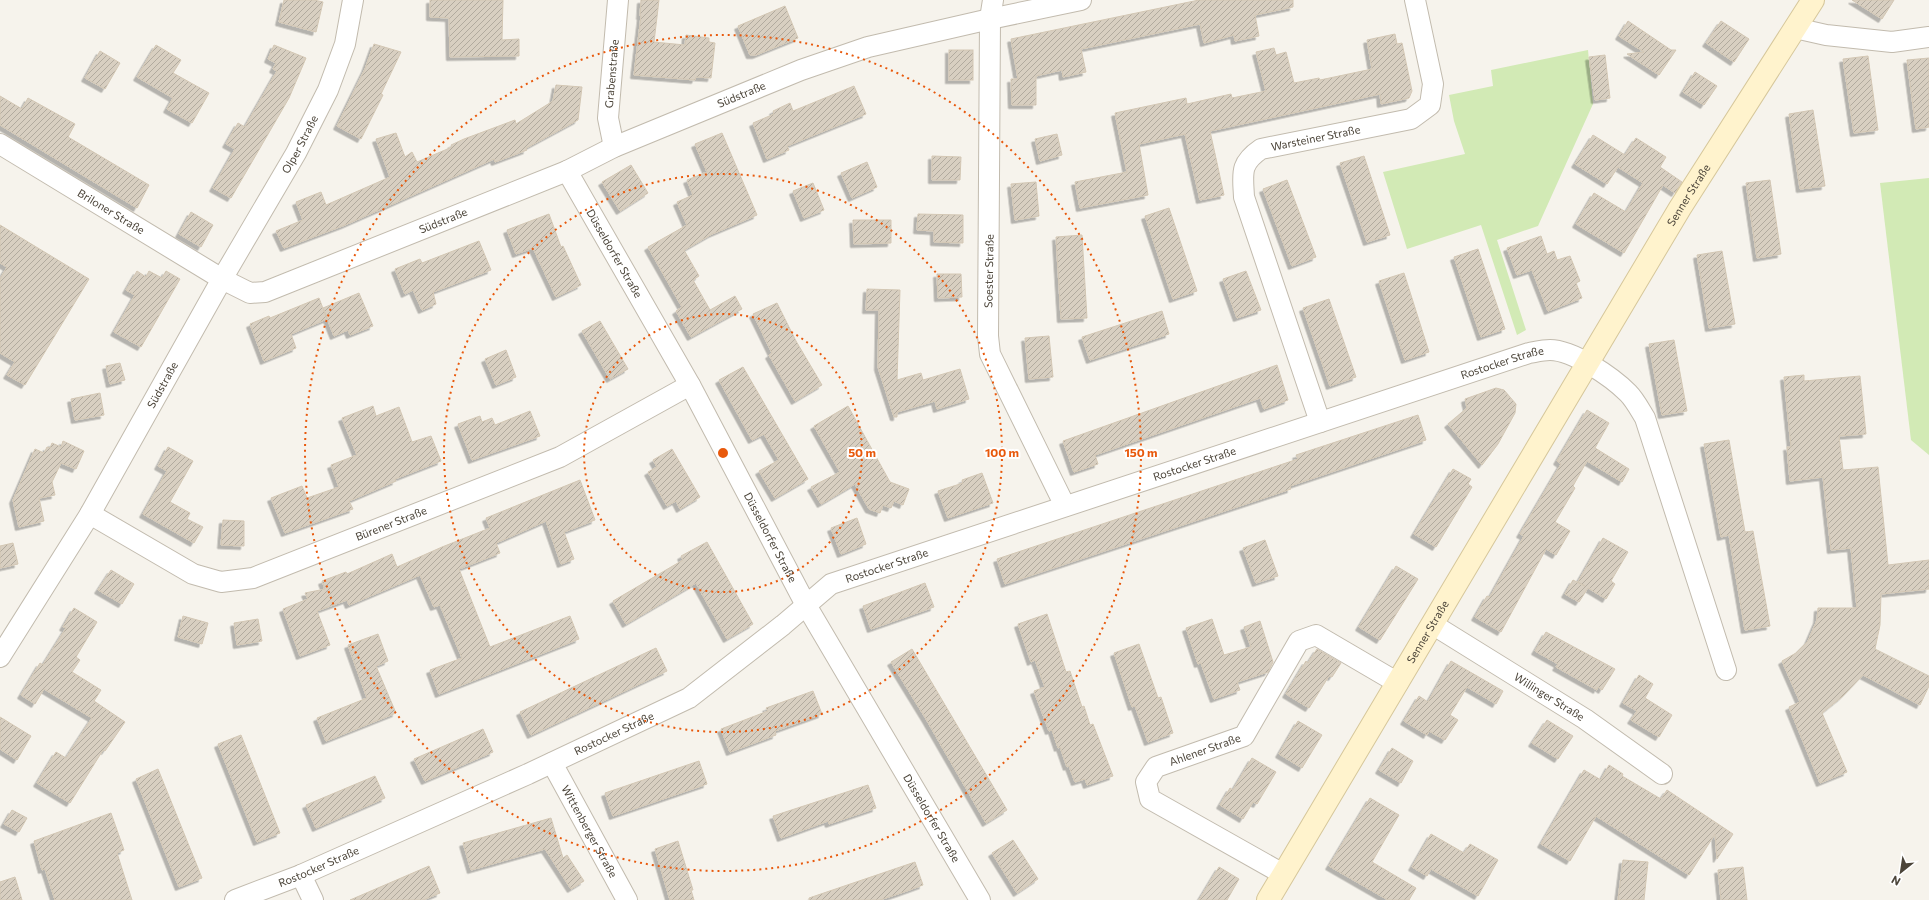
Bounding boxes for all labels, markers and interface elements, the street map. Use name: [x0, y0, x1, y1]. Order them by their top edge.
street label: Grabenstraße: [602, 39, 621, 109]
street label: Südstraße: [715, 78, 767, 110]
street label: Olper Straße: [278, 113, 320, 176]
street label: Warsteiner Straße: [1270, 122, 1361, 153]
street label: Senner Straße: [1664, 161, 1713, 228]
street label: Briloner Straße: [76, 186, 147, 236]
street label: Südstraße: [417, 205, 469, 236]
street label: Düsseldorfer Straße: [584, 207, 645, 300]
street label: Soester Straße: [981, 234, 996, 308]
street label: Rostocker Straße: [1459, 343, 1545, 381]
street label: Südstraße: [144, 359, 180, 410]
street label: Rostocker Straße: [1151, 443, 1237, 483]
text: 50 m: [848, 445, 876, 459]
text: 100 m: [985, 445, 1019, 459]
text: 150 m: [1124, 445, 1158, 459]
centre of rings: [716, 446, 730, 460]
street label: Düsseldorfer Straße: [742, 490, 800, 585]
street label: Bürener Straße: [353, 503, 429, 543]
street label: Rostocker Straße: [844, 545, 930, 585]
street label: Senner Straße: [1404, 598, 1451, 665]
street label: Willinger Straße: [1512, 670, 1587, 723]
street label: Rostocker Straße: [572, 709, 656, 757]
street label: Ahlener Straße: [1167, 731, 1242, 768]
street label: Düsseldorfer Straße: [901, 772, 963, 864]
street label: Wittenberger Straße: [559, 783, 621, 880]
street label: Rostocker Straße: [276, 843, 361, 889]
north arrow: [1881, 852, 1921, 892]
text: N: [1889, 873, 1903, 889]

